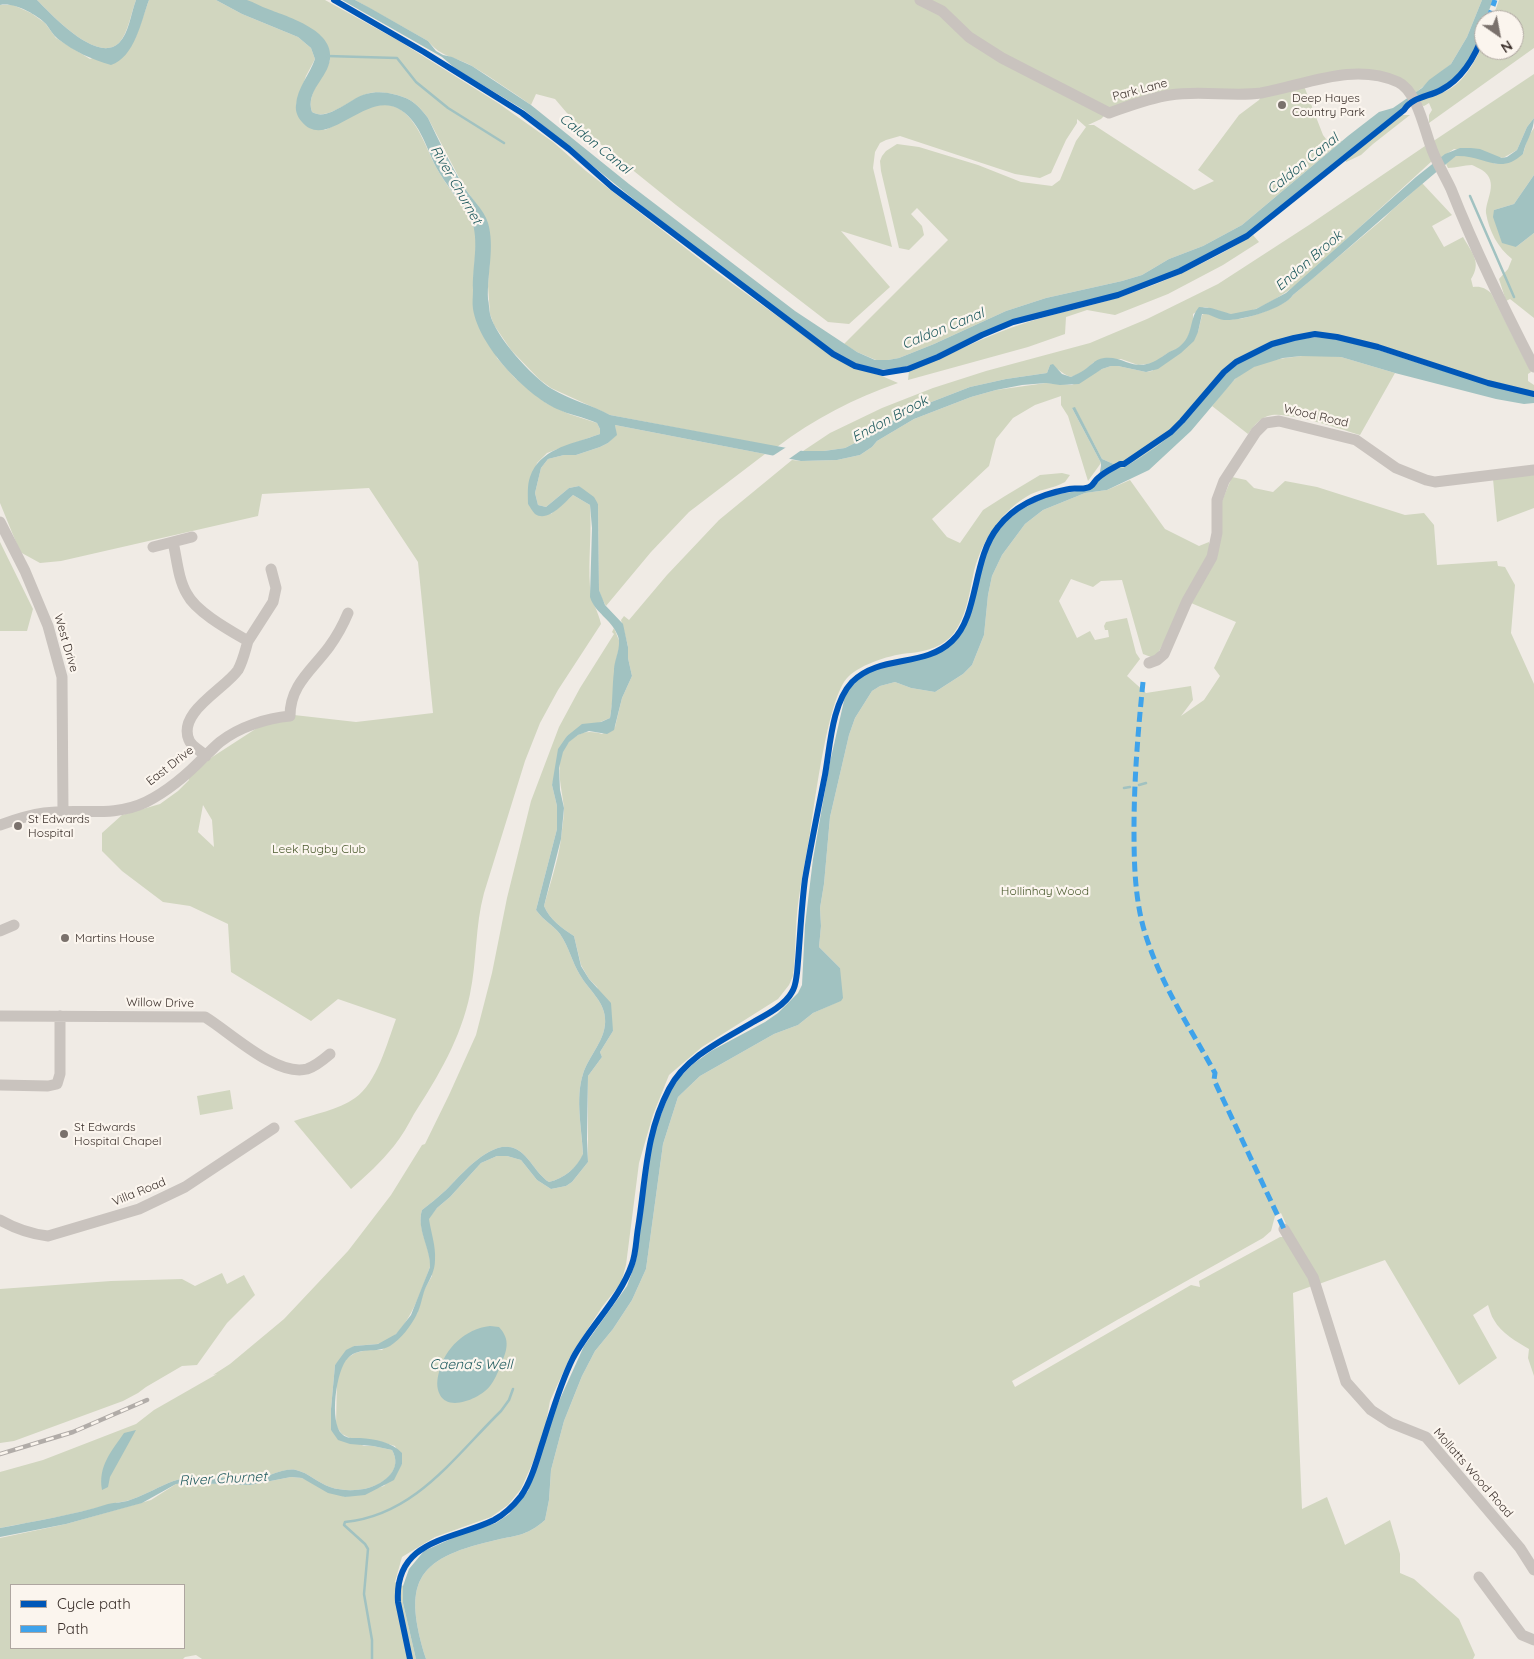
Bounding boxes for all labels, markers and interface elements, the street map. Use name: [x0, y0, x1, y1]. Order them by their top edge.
north arrow: [1474, 10, 1524, 60]
text: N: [1497, 36, 1516, 57]
street label: Park Lane: [1111, 76, 1169, 104]
place label: Deep Hayes Country Park: [1292, 91, 1365, 119]
marker: Deep Hayes Country Park: [1276, 99, 1288, 111]
water label: Caldon Canal: [556, 110, 634, 178]
water label: Caldon Canal: [1264, 130, 1342, 198]
water label: River Churnet: [427, 143, 485, 227]
water label: Endon Brook: [1272, 227, 1346, 295]
water label: Caldon Canal: [900, 305, 986, 353]
water label: Endon Brook: [849, 392, 931, 446]
street label: Wood Road: [1282, 402, 1350, 430]
street label: West Drive: [51, 612, 81, 674]
street label: East Drive: [144, 743, 196, 789]
place label: St Edwards Hospital: [28, 812, 90, 840]
marker: St Edwards Hospital: [12, 820, 24, 832]
park label: Leek Rugby Club: [272, 842, 366, 856]
park label: Hollinhay Wood: [1001, 884, 1089, 898]
place label: Martins House: [75, 931, 154, 945]
marker: Martins House: [59, 932, 71, 944]
street label: Willow Drive: [126, 995, 194, 1011]
place label: St Edwards Hospital Chapel: [74, 1120, 161, 1148]
marker: St Edwards Hospital Chapel: [58, 1128, 70, 1140]
street label: Villa Road: [110, 1175, 168, 1209]
water label: Caena's Well: [430, 1357, 512, 1373]
street label: Mollatts Wood Road: [1430, 1425, 1516, 1521]
water label: River Churnet: [179, 1468, 267, 1490]
legend: [10, 1584, 185, 1649]
text: Cycle path: [57, 1594, 131, 1613]
text: Path: [57, 1619, 89, 1638]

